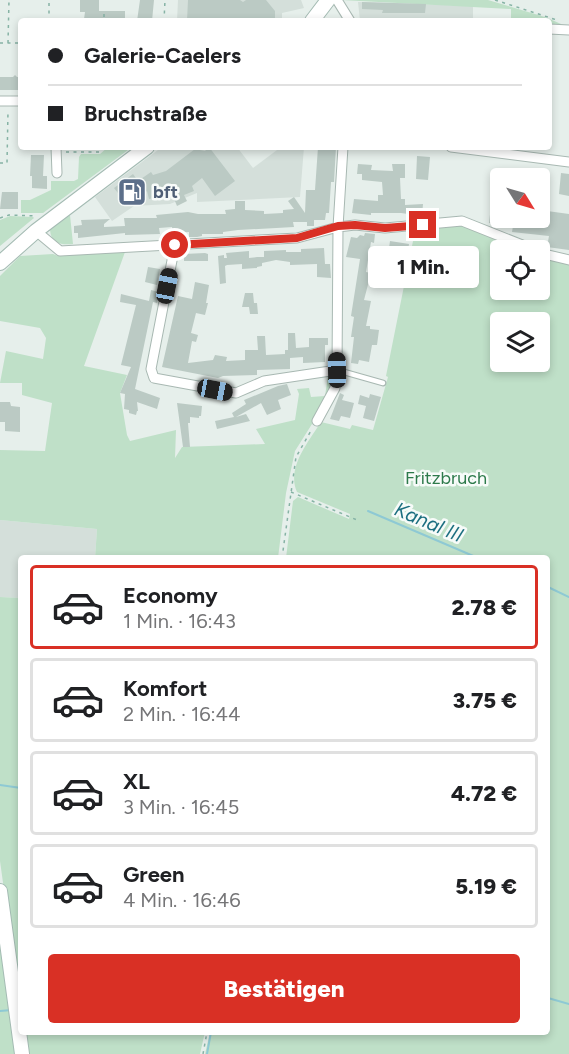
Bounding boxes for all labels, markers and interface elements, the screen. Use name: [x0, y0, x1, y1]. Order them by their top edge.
text: Galerie-Caelers: [84, 42, 241, 69]
text: Bruchstraße: [84, 100, 207, 127]
north arrow: [490, 168, 550, 228]
map controls: [490, 168, 550, 372]
fuel station icon: bft: [116, 176, 148, 208]
place label: bft: [153, 181, 178, 203]
route end: [409, 211, 436, 238]
route start: [161, 231, 188, 258]
button: locate: [490, 240, 550, 300]
callout: 1 Min.: [368, 246, 478, 288]
text: 1 Min.: [397, 255, 450, 279]
car: [155, 267, 179, 305]
button: layers: [490, 312, 550, 372]
car: [328, 352, 346, 388]
car: [196, 378, 234, 402]
park label: Fritzbruch: [405, 467, 487, 489]
water label: Kanal III: [391, 497, 467, 547]
icon: car: [51, 580, 105, 634]
text: Economy: [123, 582, 218, 609]
text: 2.78 €: [452, 594, 517, 621]
text: 1 Min. · 16:43: [123, 609, 236, 633]
icon: car: [51, 673, 105, 727]
text: Komfort: [123, 675, 207, 702]
text: 3.75 €: [453, 687, 517, 714]
text: 2 Min. · 16:44: [123, 702, 240, 726]
icon: car: [51, 766, 105, 820]
text: XL: [123, 768, 150, 795]
text: 4.72 €: [451, 780, 517, 807]
text: 3 Min. · 16:45: [123, 795, 239, 819]
icon: car: [51, 859, 105, 913]
text: Green: [123, 861, 185, 888]
text: 5.19 €: [455, 873, 517, 900]
text: 4 Min. · 16:46: [123, 888, 241, 912]
button: Bestätigen: [48, 954, 520, 1023]

